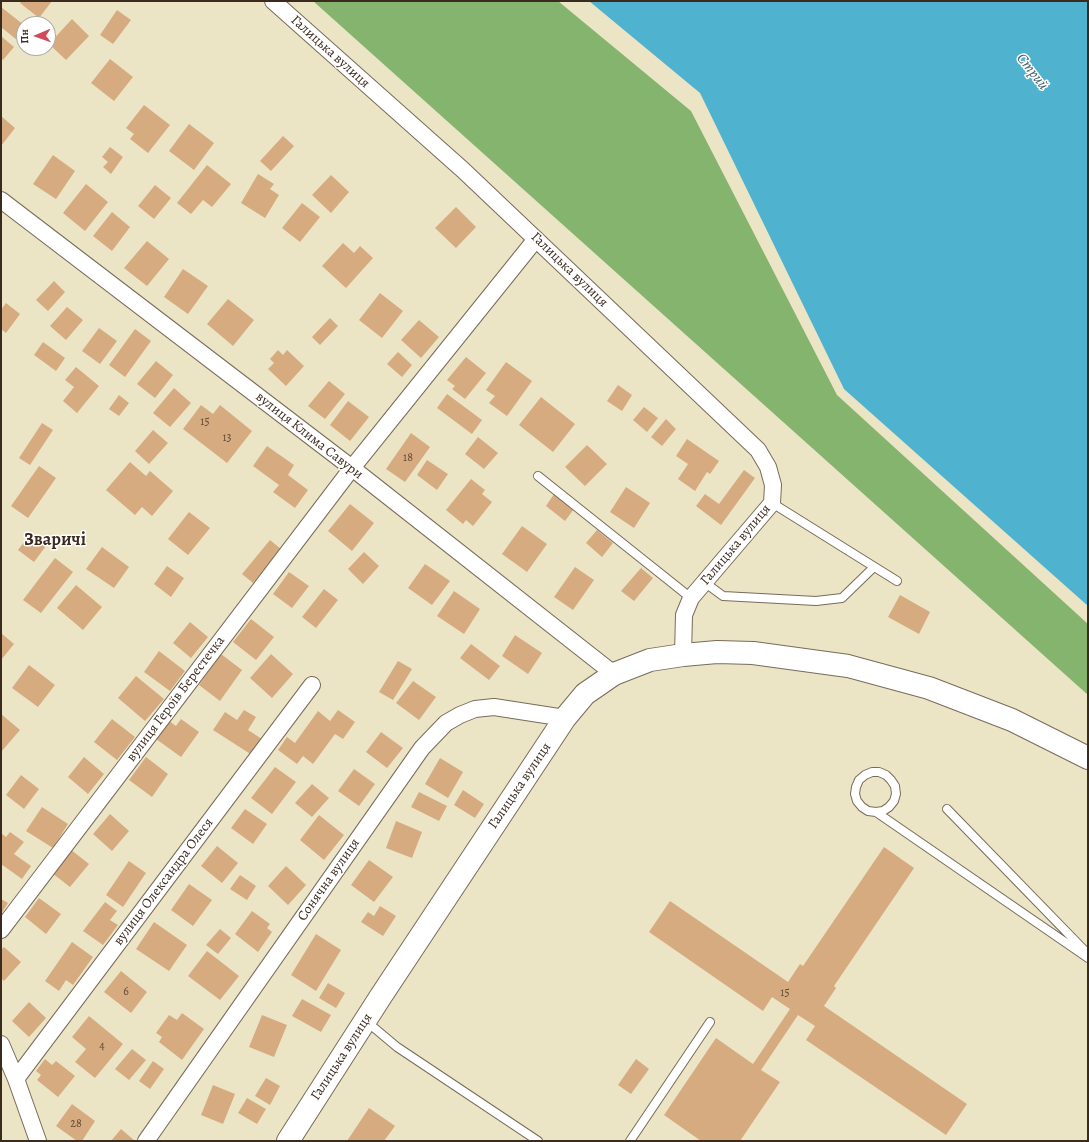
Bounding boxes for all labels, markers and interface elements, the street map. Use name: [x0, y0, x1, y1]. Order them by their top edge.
street label: Галицька вулиця: [287, 12, 373, 92]
north arrow: [16, 16, 56, 56]
text: Пн: [17, 29, 32, 44]
water label: Стрий: [1012, 50, 1052, 94]
street label: Галицька вулиця: [527, 229, 611, 311]
street label: вулиця Клима Савури: [252, 389, 366, 483]
house number: 15: [200, 415, 210, 429]
house number: 13: [222, 431, 232, 445]
house number: 18: [403, 451, 413, 465]
street label: Галицька вулиця: [697, 501, 775, 589]
district label: Зваричі: [24, 530, 86, 552]
street label: вулиця Героїв Берестечка: [123, 633, 229, 765]
street label: Галицька вулиця: [485, 740, 555, 832]
street label: вулиця Олександра Олеся: [111, 815, 217, 949]
street label: Сонячна вулиця: [294, 835, 364, 925]
house number: 6: [123, 985, 129, 999]
house number: 15: [780, 986, 790, 1000]
street label: Галицька вулиця: [308, 1010, 376, 1104]
house number: 4: [99, 1039, 105, 1053]
house number: 28: [70, 1117, 82, 1131]

